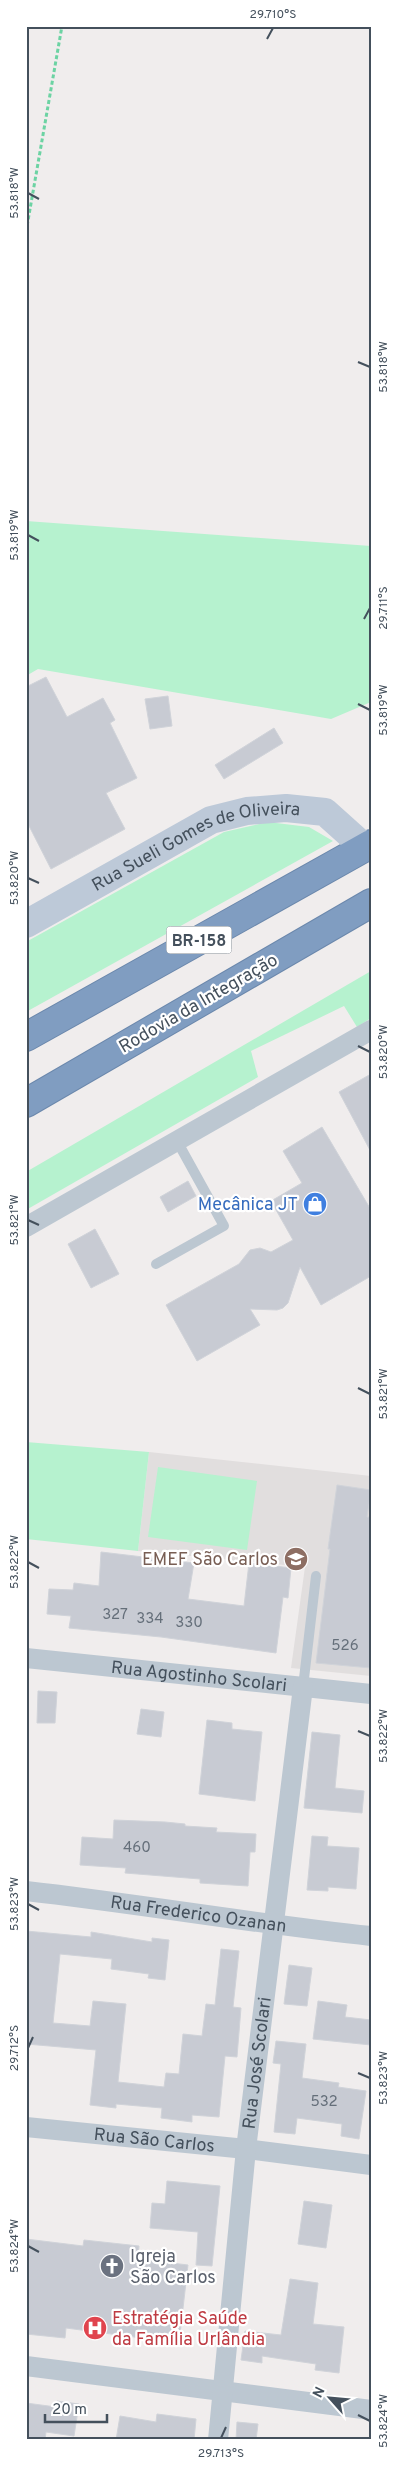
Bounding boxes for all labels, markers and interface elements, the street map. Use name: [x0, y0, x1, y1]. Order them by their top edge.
text: 29.710°S: [250, 7, 296, 23]
text: 53.818°W: [7, 167, 23, 219]
text: 53.818°W: [376, 341, 392, 393]
text: 53.819°W: [7, 509, 23, 561]
text: 29.711°S: [376, 586, 392, 630]
text: 53.819°W: [376, 684, 392, 736]
street label: Rua Sueli Gomes de Oliveira: [88, 798, 301, 898]
text: 53.820°W: [7, 851, 23, 905]
road number: BR-158: [166, 926, 232, 954]
street label: Rodovia da Integração: [115, 949, 282, 1059]
text: 53.820°W: [376, 1025, 392, 1079]
shop icon: Mecânica JT: [302, 1191, 328, 1217]
text: 53.821°W: [7, 1194, 23, 1246]
place label: Mecânica JT: [198, 1194, 298, 1217]
text: 53.821°W: [376, 1368, 392, 1420]
text: 53.822°W: [7, 1535, 23, 1589]
school or university icon: EMEF São Carlos: [283, 1546, 309, 1572]
place label: EMEF São Carlos: [142, 1549, 278, 1572]
house number: 327: [102, 1606, 128, 1625]
house number: 334: [136, 1610, 164, 1629]
house number: 330: [175, 1614, 203, 1633]
house number: 526: [331, 1637, 359, 1656]
street label: Rua Agostinho Scolari: [110, 1657, 288, 1698]
text: 53.822°W: [376, 1709, 392, 1763]
house number: 460: [123, 1839, 151, 1858]
text: 53.823°W: [7, 1877, 23, 1931]
street label: Rua Frederico Ozanan: [109, 1892, 288, 1939]
street label: Rua José Scolari: [239, 1996, 278, 2131]
text: 29.712°S: [7, 2025, 23, 2071]
text: 53.823°W: [376, 2051, 392, 2105]
house number: 532: [310, 2093, 338, 2112]
street label: Rua São Carlos: [93, 2124, 216, 2159]
text: 53.824°W: [7, 2219, 23, 2273]
place label: Igreja São Carlos: [130, 2246, 216, 2290]
church icon: Igreja São Carlos: [99, 2253, 125, 2279]
place label: Estratégia Saúde da Família Urlândia: [112, 2308, 265, 2352]
hospital icon: Estratégia Saúde da Família Urlândia: [82, 2315, 108, 2341]
north arrow: [304, 2374, 354, 2424]
text: N: [310, 2384, 330, 2401]
scale bar: [45, 2391, 108, 2423]
text: 53.824°W: [376, 2394, 392, 2448]
text: 20 m: [52, 2401, 87, 2420]
text: 29.713°S: [198, 2446, 244, 2462]

